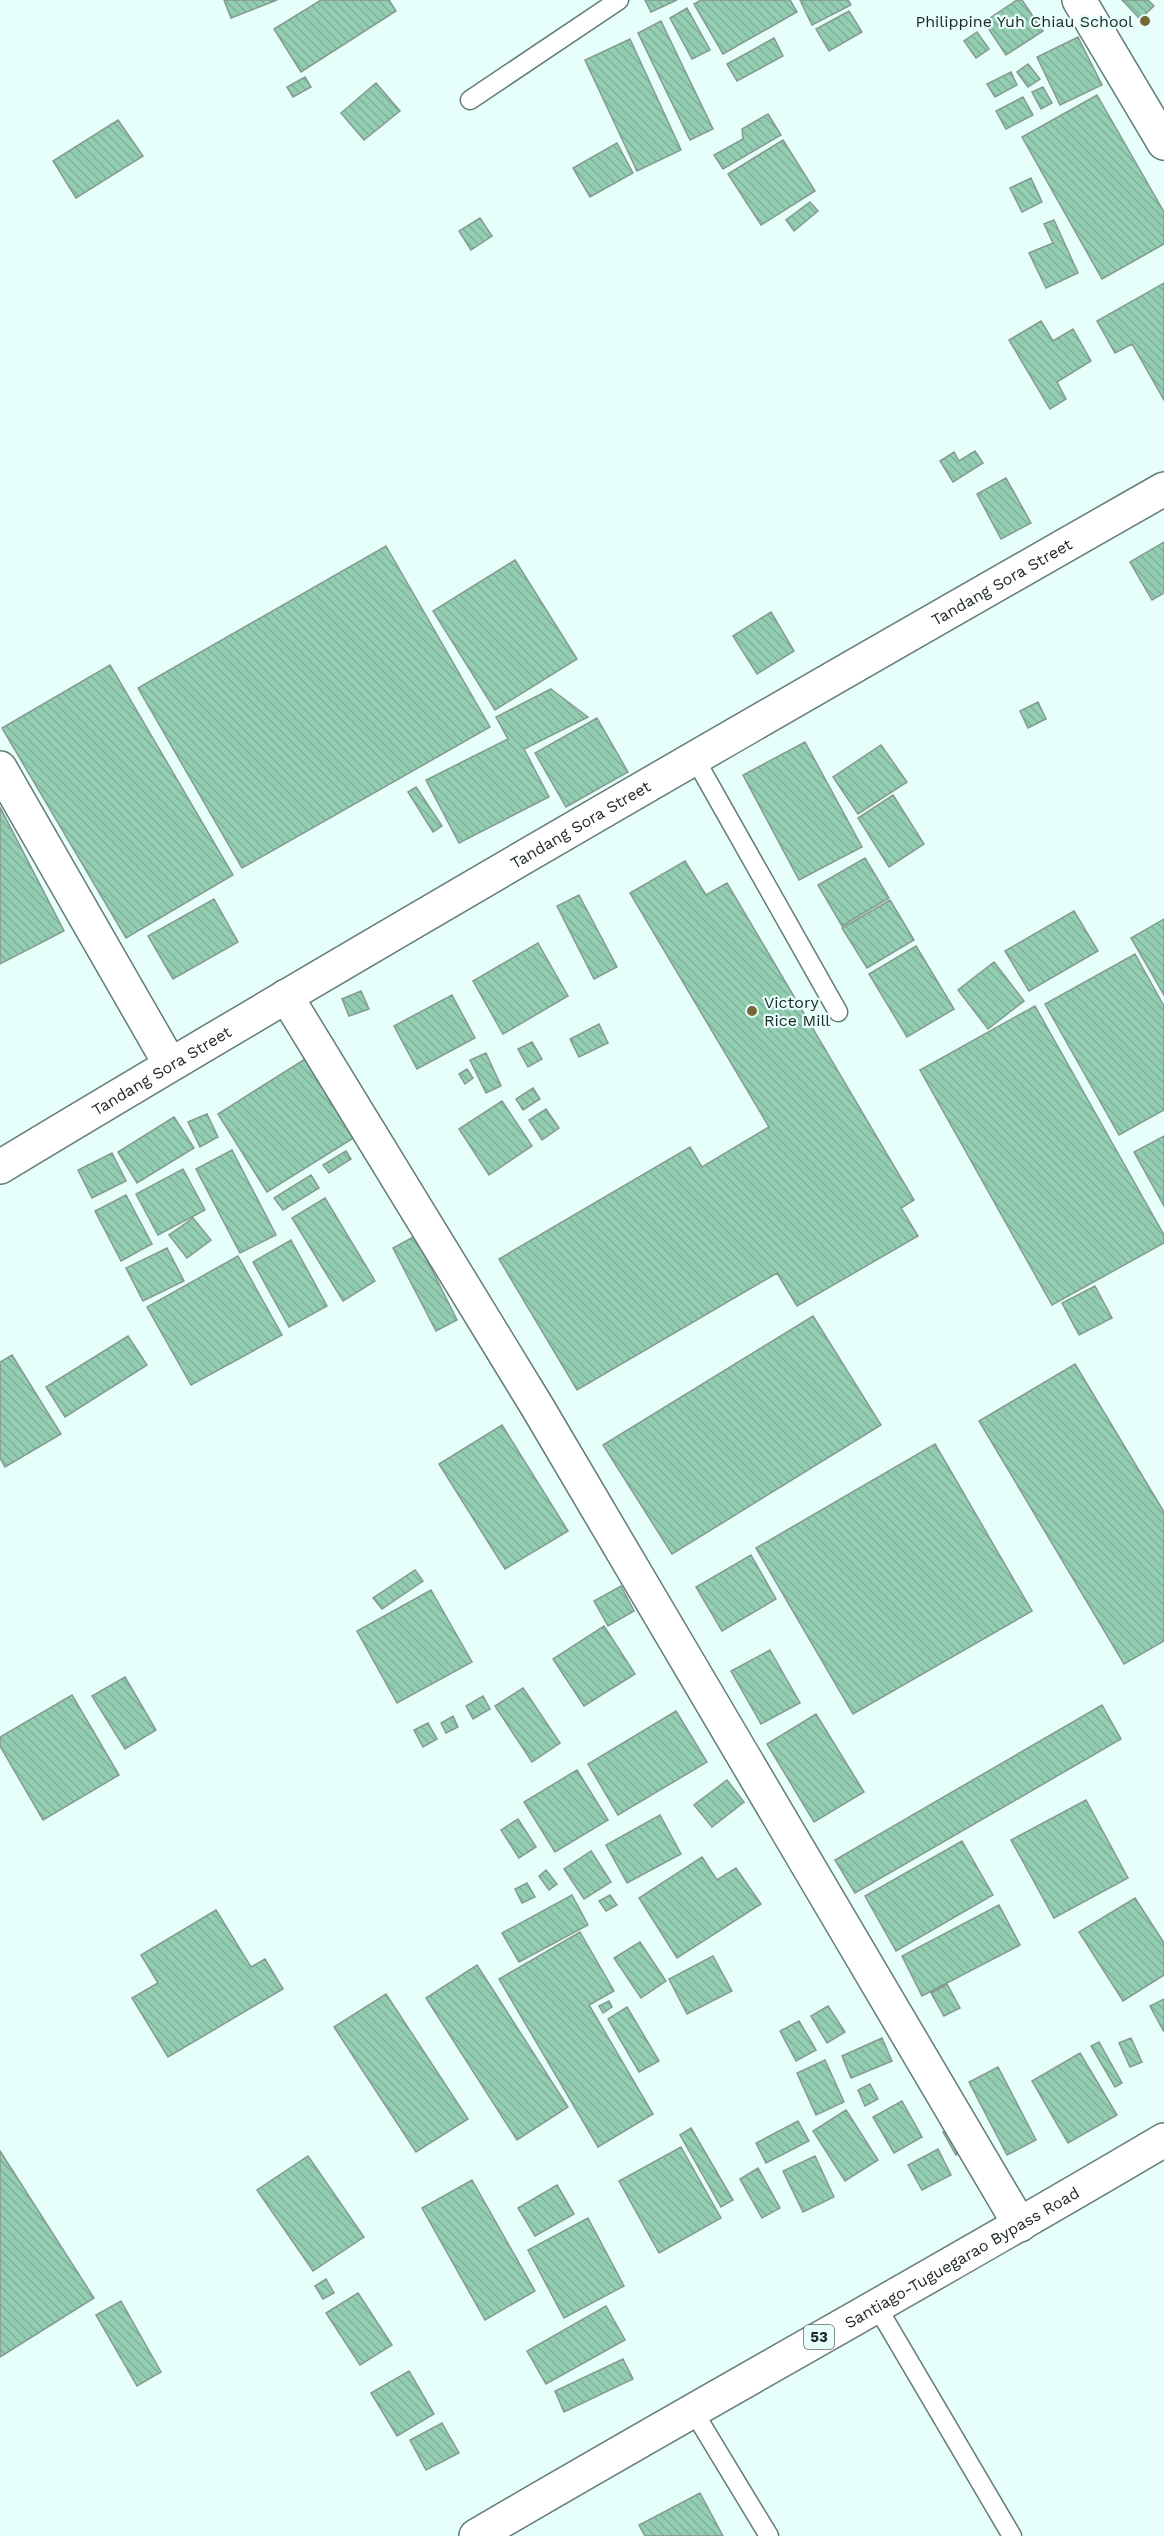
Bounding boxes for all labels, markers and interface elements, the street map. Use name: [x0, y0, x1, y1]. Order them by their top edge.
place label: Philippine Yuh Chiau School: [915, 12, 1133, 31]
marker: Philippine Yuh Chiau School: [1138, 14, 1152, 28]
street label: Tandang Sora Street: [928, 534, 1076, 630]
street label: Tandang Sora Street: [507, 776, 654, 873]
place label: Victory Rice Mill: [764, 993, 830, 1030]
marker: Victory Rice Mill: [745, 1004, 759, 1018]
street label: Tandang Sora Street: [89, 1022, 235, 1120]
street label: Santiago-Tuguegarao Bypass Road: [841, 2183, 1083, 2332]
road number: 53: [804, 2325, 834, 2349]

